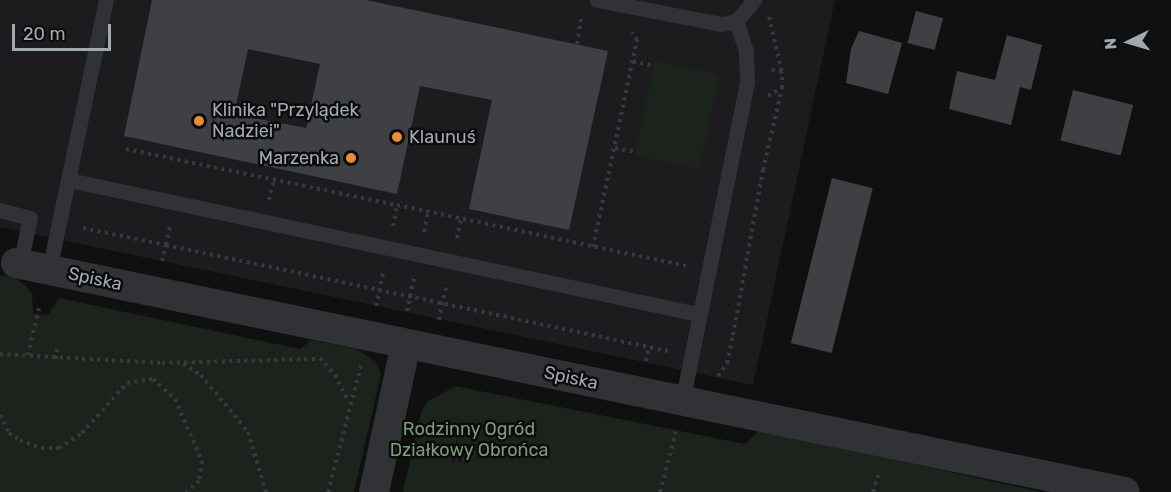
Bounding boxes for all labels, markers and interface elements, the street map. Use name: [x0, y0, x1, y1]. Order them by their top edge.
scale bar: [15, 12, 114, 50]
north arrow: [1099, 12, 1159, 72]
text: 20 m: [23, 23, 65, 45]
text: N: [1101, 37, 1121, 50]
place label: Klinika "Przylądek Nadziei": [212, 100, 359, 142]
marker: Klinika "Przylądek Nadziei": [190, 112, 208, 130]
place label: Klaunuś: [409, 126, 476, 148]
marker: Klaunuś: [390, 130, 404, 144]
place label: Marzenka: [259, 147, 339, 169]
marker: Marzenka: [344, 151, 358, 165]
street label: Spiska: [66, 263, 124, 295]
street label: Spiska: [542, 362, 600, 394]
park label: Rodzinny Ogród Działkowy Obrońca: [389, 419, 549, 462]

